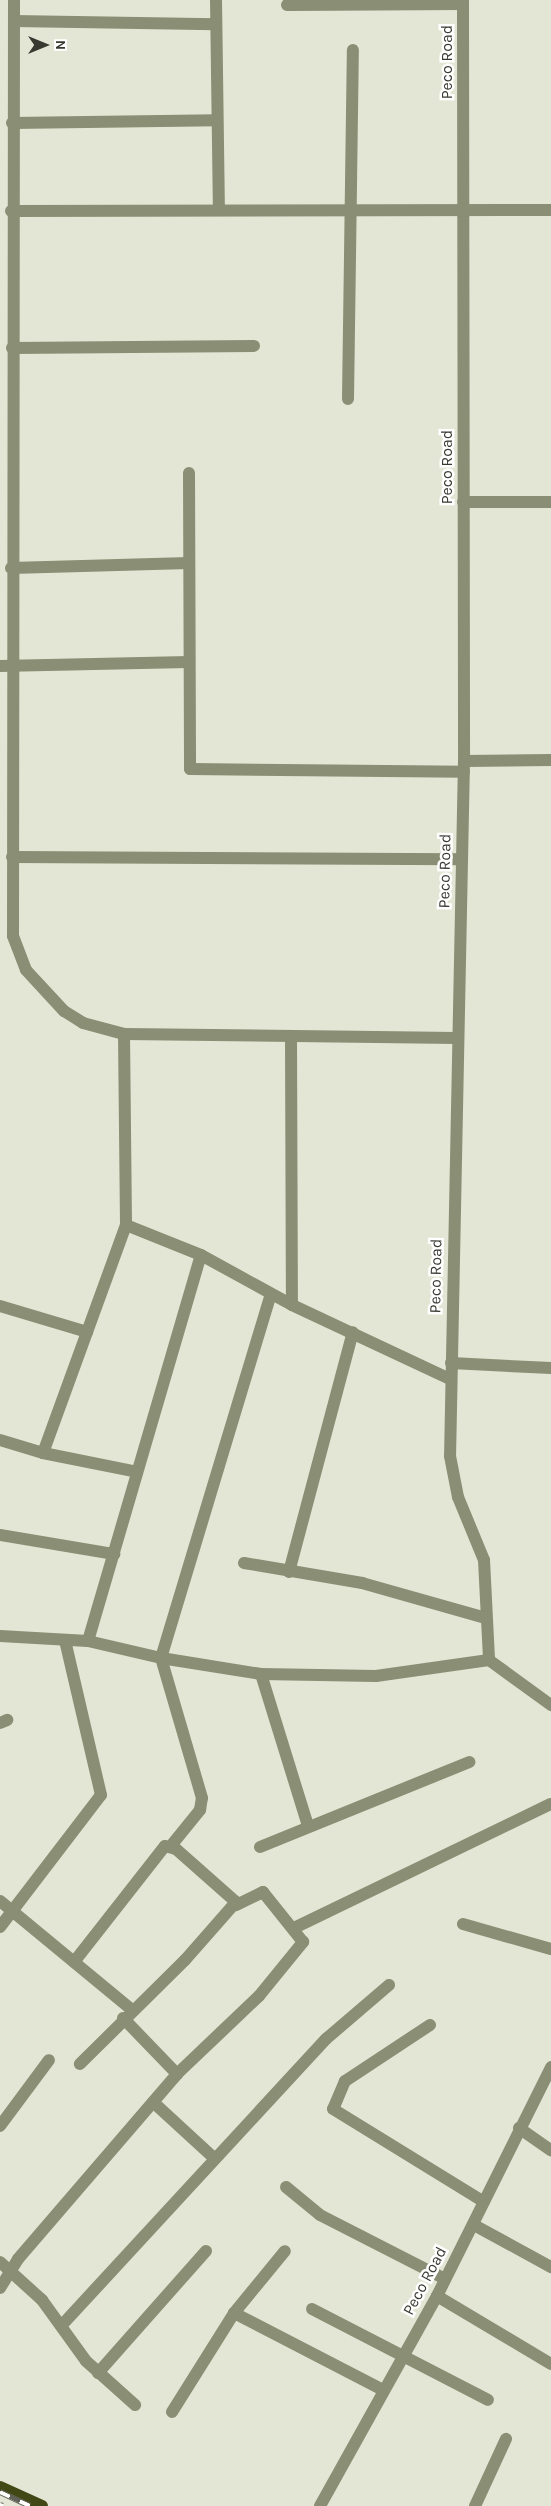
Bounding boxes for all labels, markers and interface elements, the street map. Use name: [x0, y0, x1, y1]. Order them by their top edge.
north arrow: [20, 20, 70, 70]
street label: Peco Road: [437, 25, 457, 99]
text: N: [52, 40, 69, 50]
street label: Peco Road: [437, 430, 457, 504]
street label: Peco Road: [435, 833, 455, 909]
street label: Peco Road: [426, 1238, 446, 1314]
street label: Peco Road: [399, 2244, 451, 2318]

